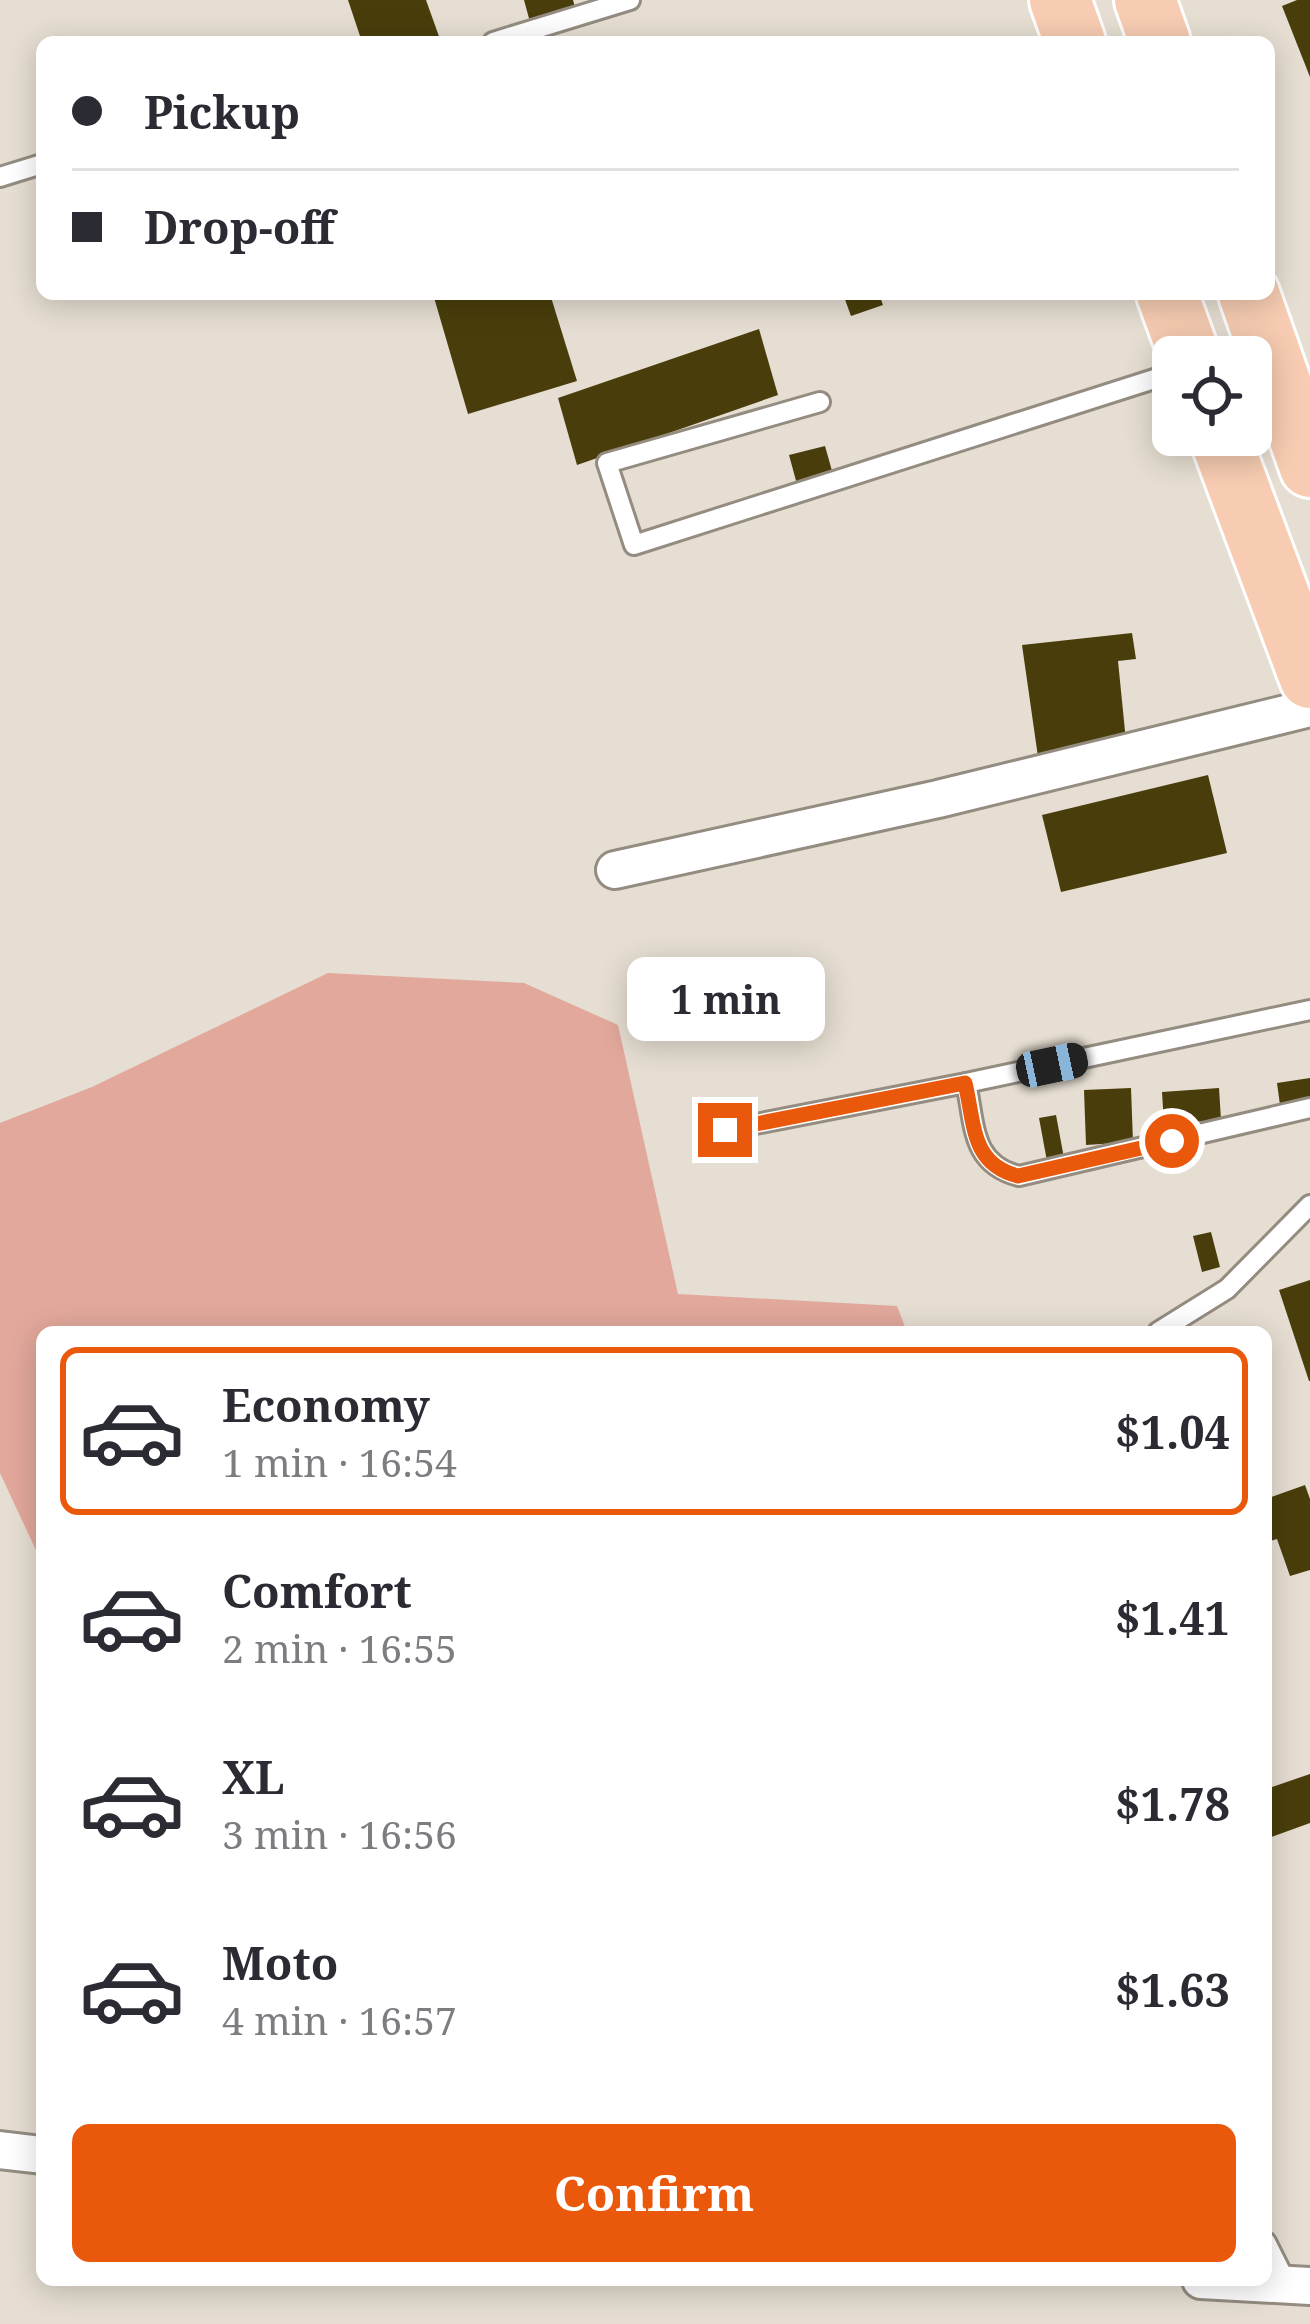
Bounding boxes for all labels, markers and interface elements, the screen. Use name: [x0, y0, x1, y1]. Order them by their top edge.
text: Pickup: [144, 81, 300, 142]
text: Drop-off: [144, 196, 335, 257]
map controls: [1152, 336, 1272, 456]
button: locate: [1152, 336, 1272, 456]
callout: 1 min: [626, 956, 824, 1040]
text: 1 min: [671, 972, 781, 1025]
car: [1013, 1040, 1091, 1090]
route end: [698, 1103, 752, 1157]
route start: [1145, 1114, 1199, 1168]
text: Economy: [222, 1374, 430, 1435]
icon: car: [78, 1377, 186, 1485]
text: $1.04: [1115, 1401, 1230, 1462]
text: 1 min · 16:54: [222, 1435, 457, 1488]
text: Comfort: [222, 1560, 412, 1621]
icon: car: [78, 1563, 186, 1671]
text: $1.41: [1115, 1587, 1230, 1648]
text: 2 min · 16:55: [222, 1621, 457, 1674]
text: XL: [222, 1746, 284, 1807]
icon: car: [78, 1749, 186, 1857]
text: $1.78: [1115, 1773, 1230, 1834]
text: 3 min · 16:56: [222, 1807, 457, 1860]
text: Moto: [222, 1932, 338, 1993]
icon: car: [78, 1935, 186, 2043]
text: $1.63: [1115, 1959, 1230, 2020]
text: 4 min · 16:57: [222, 1993, 457, 2046]
button: Confirm: [72, 2124, 1236, 2262]

